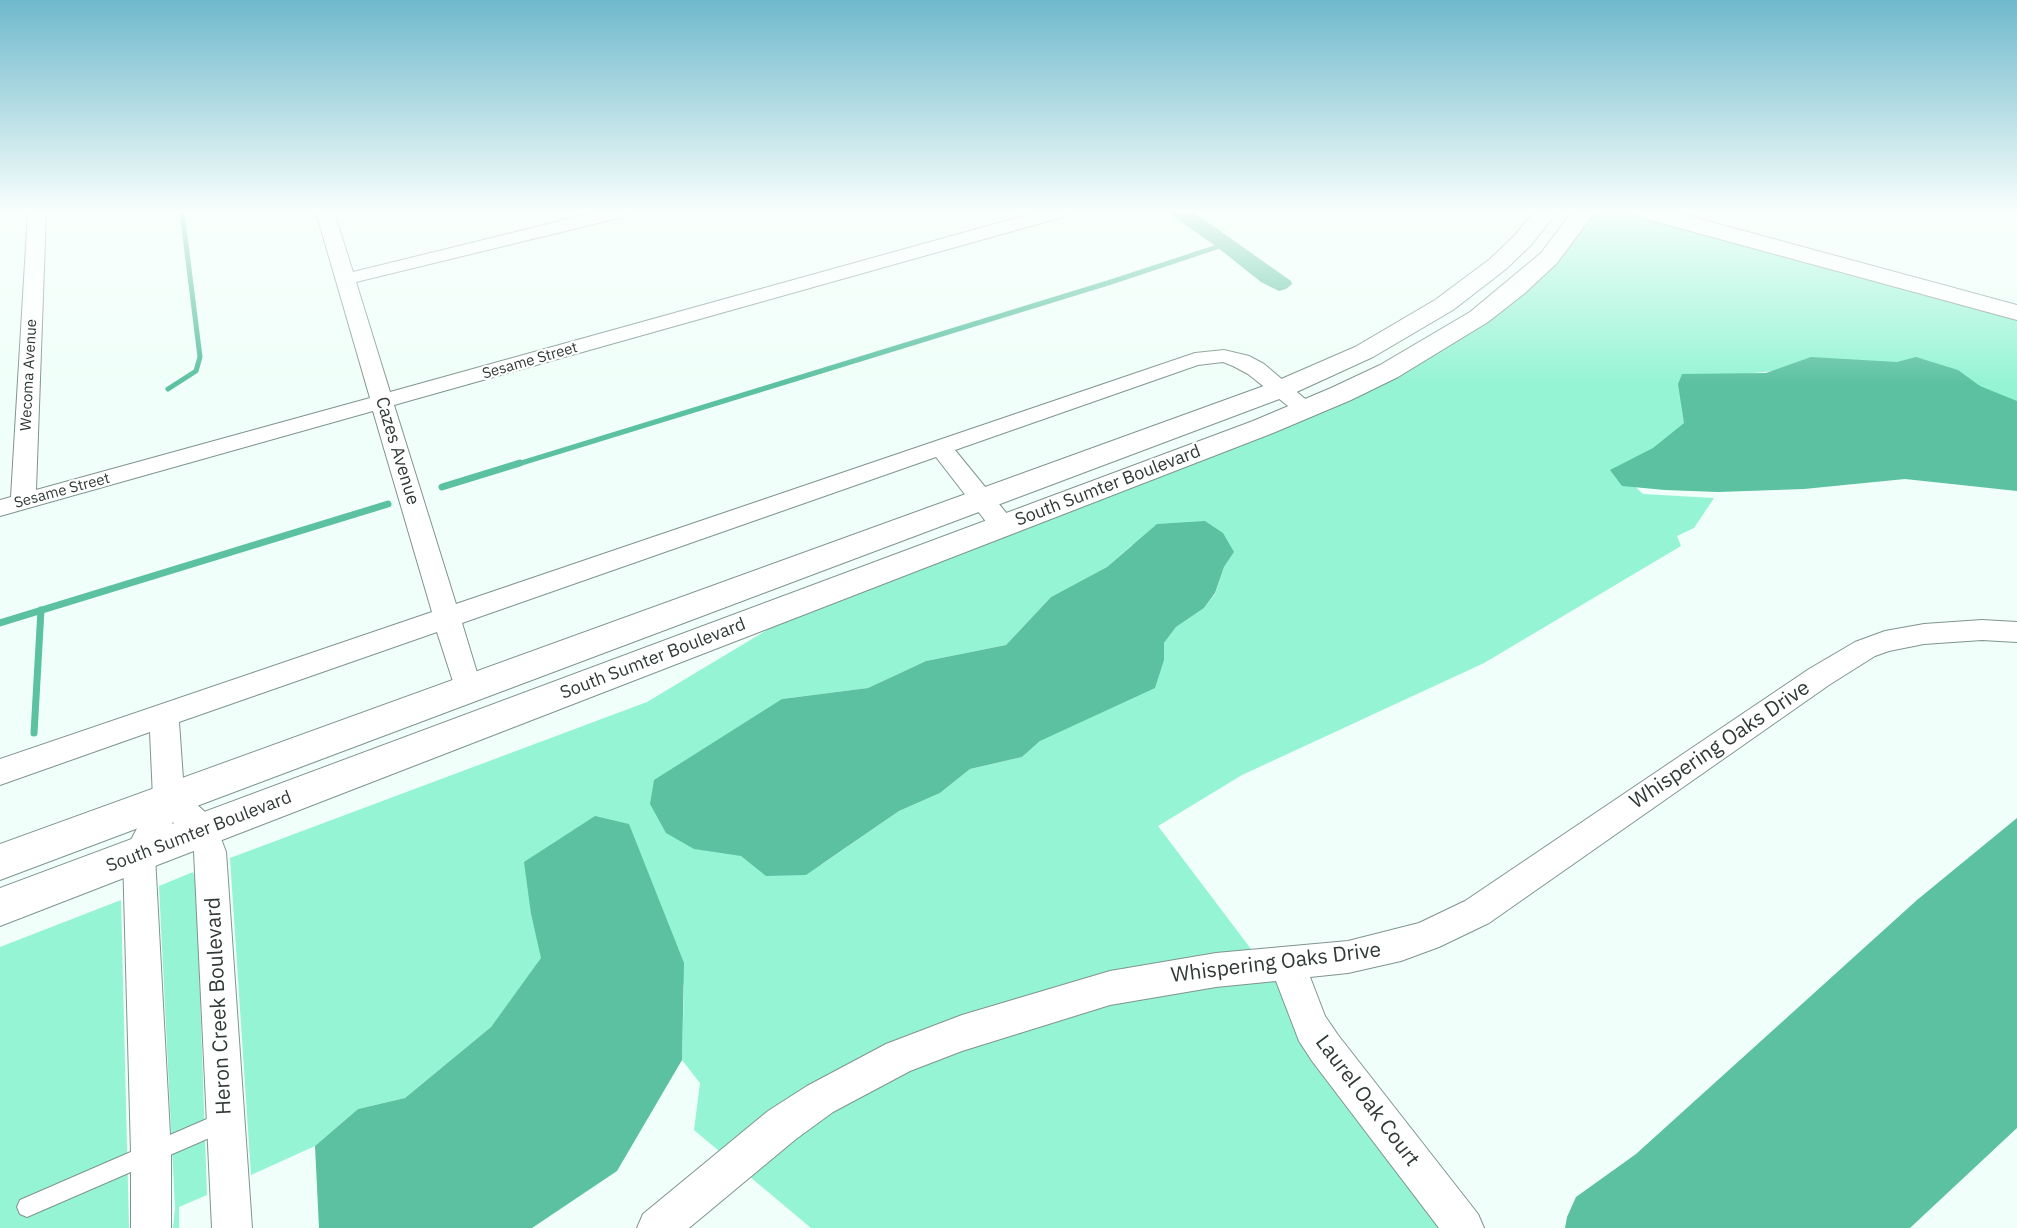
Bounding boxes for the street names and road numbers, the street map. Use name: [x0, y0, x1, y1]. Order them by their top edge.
street label: Wecoma Avenue: [17, 319, 41, 431]
street label: Sesame Street: [480, 339, 580, 383]
street label: Cazes Avenue: [370, 394, 424, 508]
street label: South Sumter Boulevard: [1012, 441, 1204, 531]
street label: Sesame Street: [12, 470, 112, 512]
street label: South Sumter Boulevard: [557, 614, 749, 704]
street label: Whispering Oaks Drive: [1625, 675, 1815, 815]
street label: South Sumter Boulevard: [103, 787, 295, 877]
street label: Heron Creek Boulevard: [201, 897, 237, 1115]
street label: Whispering Oaks Drive: [1169, 938, 1383, 988]
street label: Laurel Oak Court: [1310, 1031, 1424, 1171]

